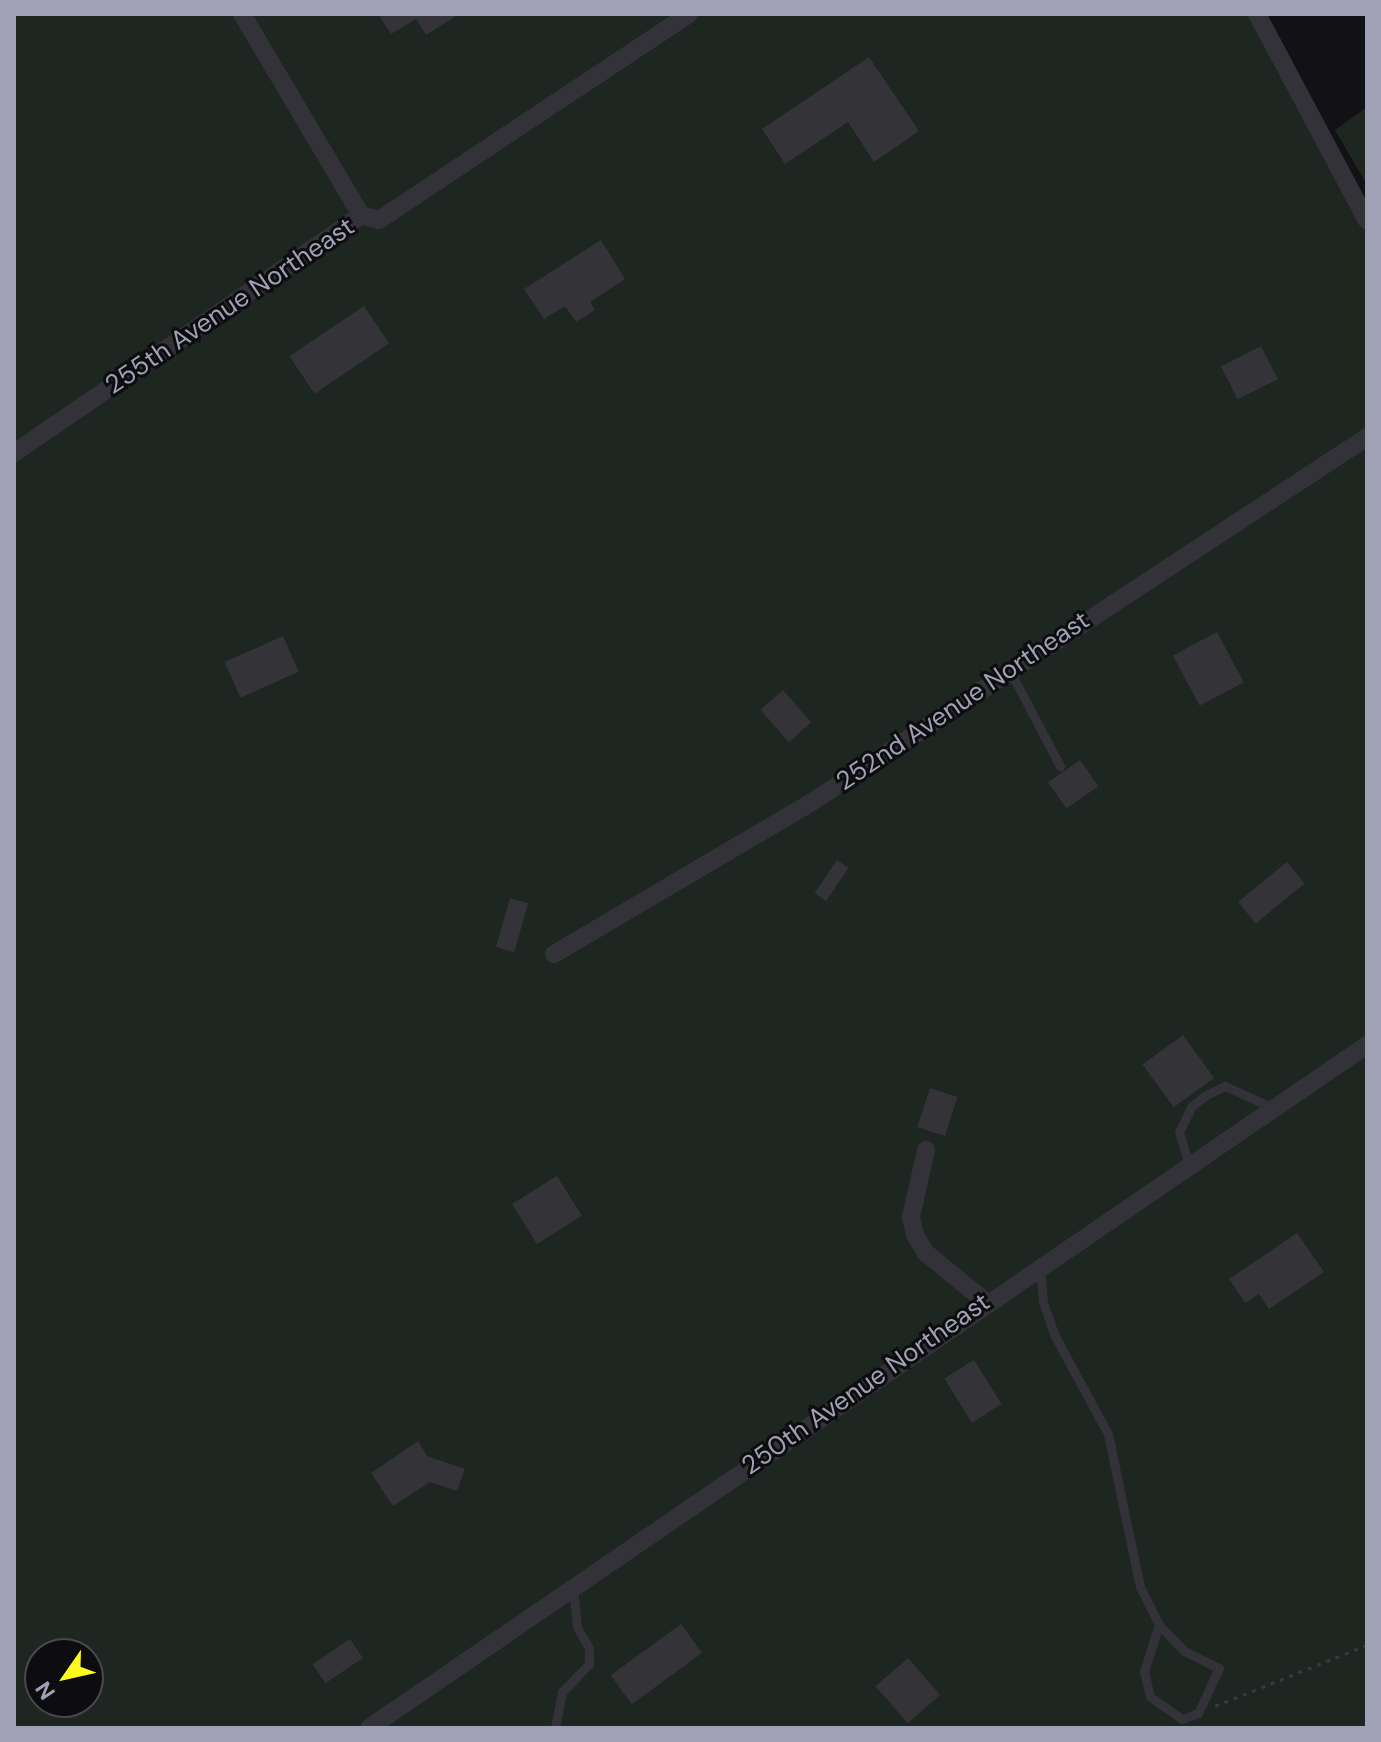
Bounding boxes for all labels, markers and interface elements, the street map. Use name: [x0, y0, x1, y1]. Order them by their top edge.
street label: 255th Avenue Northeast: [100, 211, 360, 401]
street label: 252nd Avenue Northeast: [831, 605, 1095, 797]
street label: 250th Avenue Northeast: [736, 1286, 996, 1482]
north arrow: [24, 1638, 104, 1718]
text: N: [29, 1676, 62, 1705]

